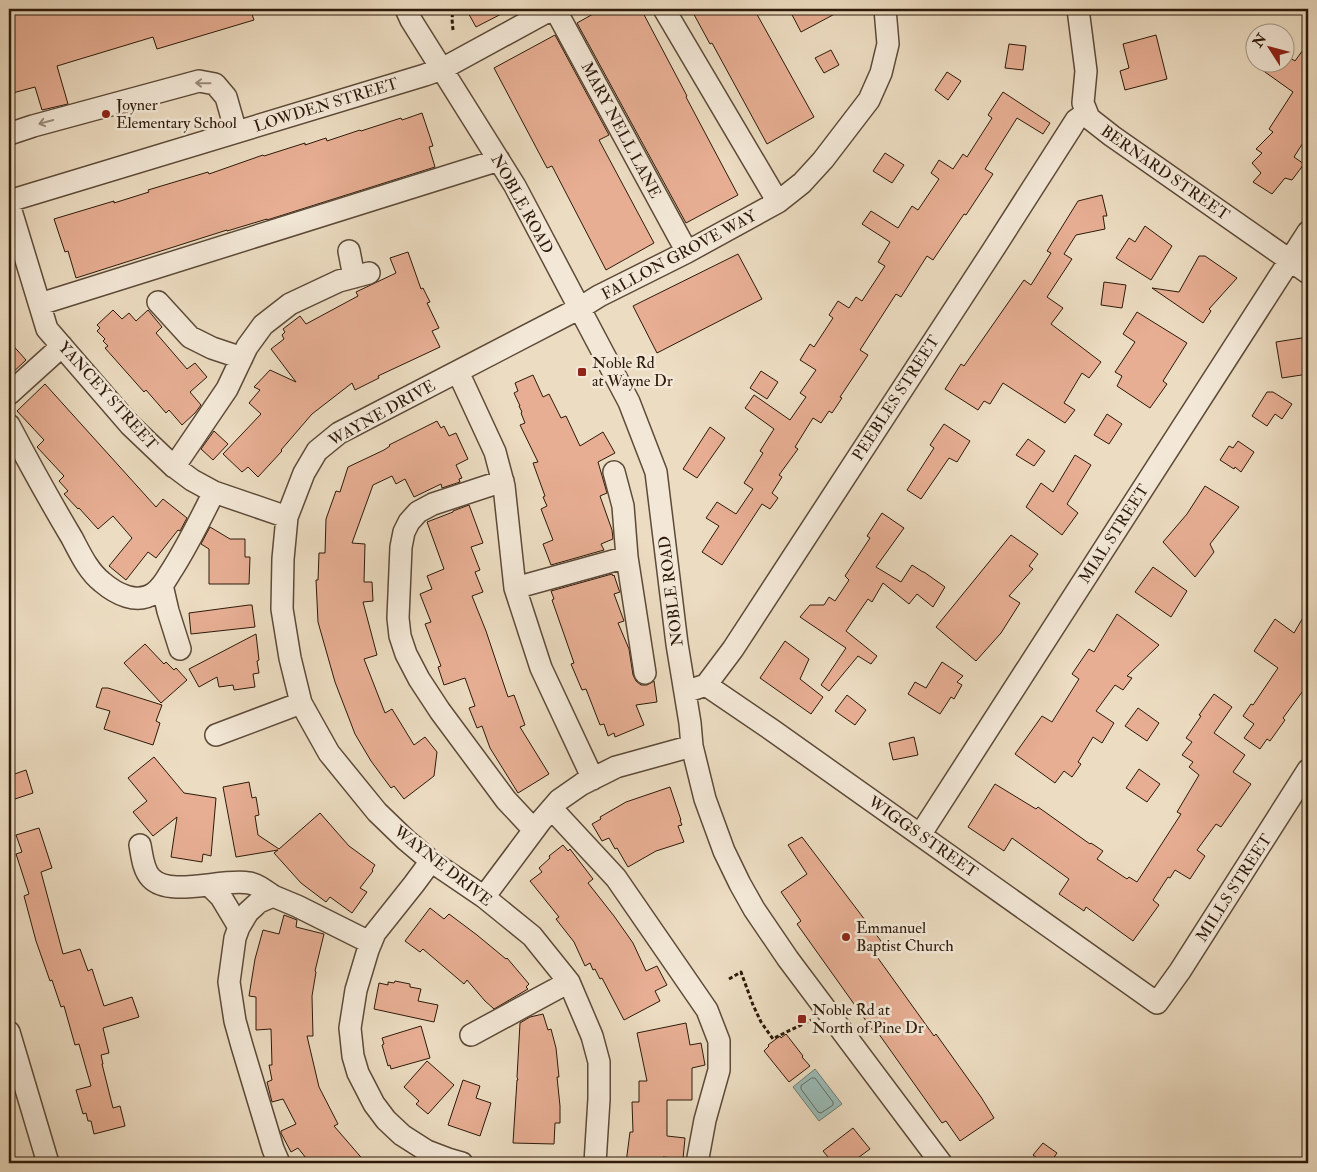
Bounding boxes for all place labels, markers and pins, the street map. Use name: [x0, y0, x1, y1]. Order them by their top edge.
place label: Joyner Elementary School: [115, 95, 237, 133]
marker: Joyner Elementary School: [100, 108, 112, 120]
place label: Noble Rd at Wayne Dr: [592, 353, 673, 391]
marker: Noble Rd at Wayne Dr: [576, 366, 588, 378]
place label: Emmanuel Baptist Church: [856, 918, 954, 957]
marker: Emmanuel Baptist Church: [840, 931, 852, 943]
place label: Noble Rd at North of Pine Dr: [812, 1000, 924, 1038]
marker: Noble Rd at North of Pine Dr: [796, 1013, 808, 1025]

